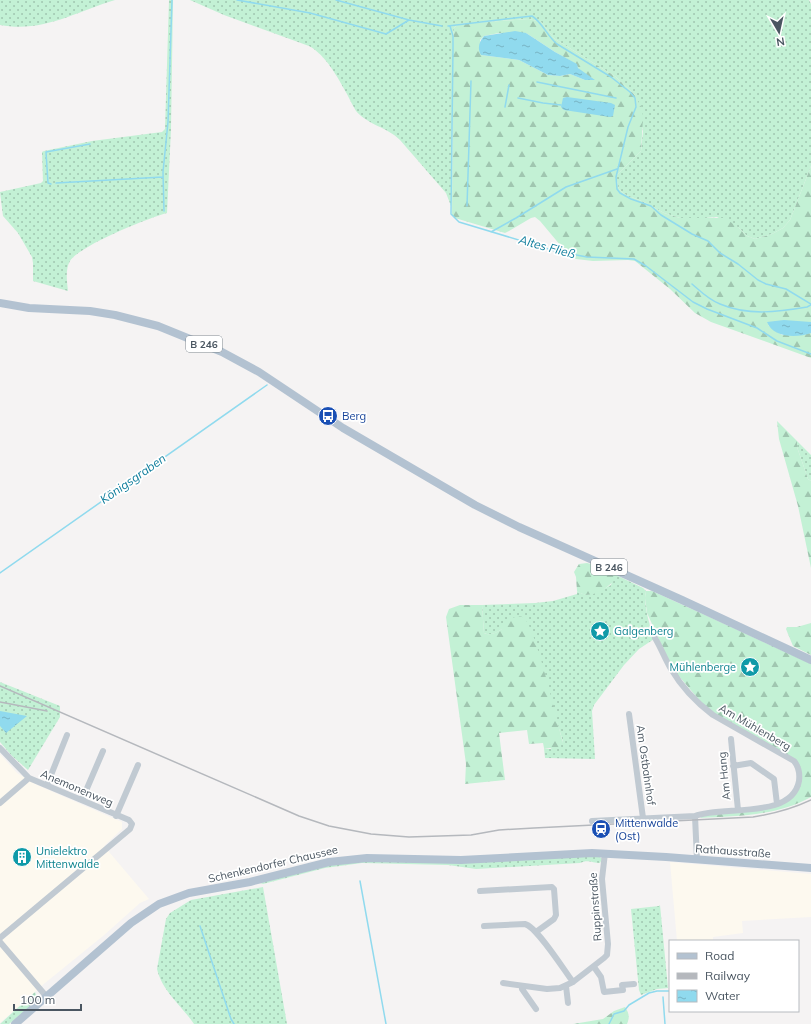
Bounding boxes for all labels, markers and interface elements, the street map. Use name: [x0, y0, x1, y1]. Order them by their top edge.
north arrow: [759, 12, 799, 52]
text: N: [775, 34, 786, 49]
water label: Altes Fließ: [516, 232, 577, 261]
road number: B 246: [186, 336, 222, 352]
bus stop icon: Berg: [317, 405, 339, 427]
place label: Berg: [342, 409, 366, 423]
water label: Königsgraben: [97, 450, 169, 507]
road number: B 246: [591, 559, 627, 575]
place icon: Galgenberg: [589, 620, 611, 642]
place label: Galgenberg: [614, 624, 673, 638]
place icon: Mühlenberge: [739, 656, 761, 678]
place label: Mühlenberge: [670, 660, 736, 674]
street label: Am Mühlenberg: [716, 701, 794, 753]
street label: Am Ostbahnhof: [633, 724, 659, 806]
street label: Am Hang: [714, 751, 734, 801]
street label: Anemonenweg: [39, 766, 115, 810]
place label: Mittenwalde (Ost): [615, 816, 678, 843]
station icon: Mittenwalde (Ost): [590, 818, 612, 840]
street label: Rathausstraße: [695, 841, 771, 861]
street label: Schenkendorfer Chaussee: [207, 842, 339, 886]
place label: Unielektro Mittenwalde: [36, 844, 99, 871]
building icon: Unielektro Mittenwalde: [11, 846, 33, 868]
street label: Ruppinstraße: [586, 872, 604, 942]
legend: [669, 940, 799, 1012]
text: Road: [705, 948, 734, 963]
text: Railway: [705, 968, 751, 983]
scale bar: [14, 986, 81, 1012]
text: Water: [705, 988, 741, 1003]
text: 100 m: [20, 992, 55, 1007]

